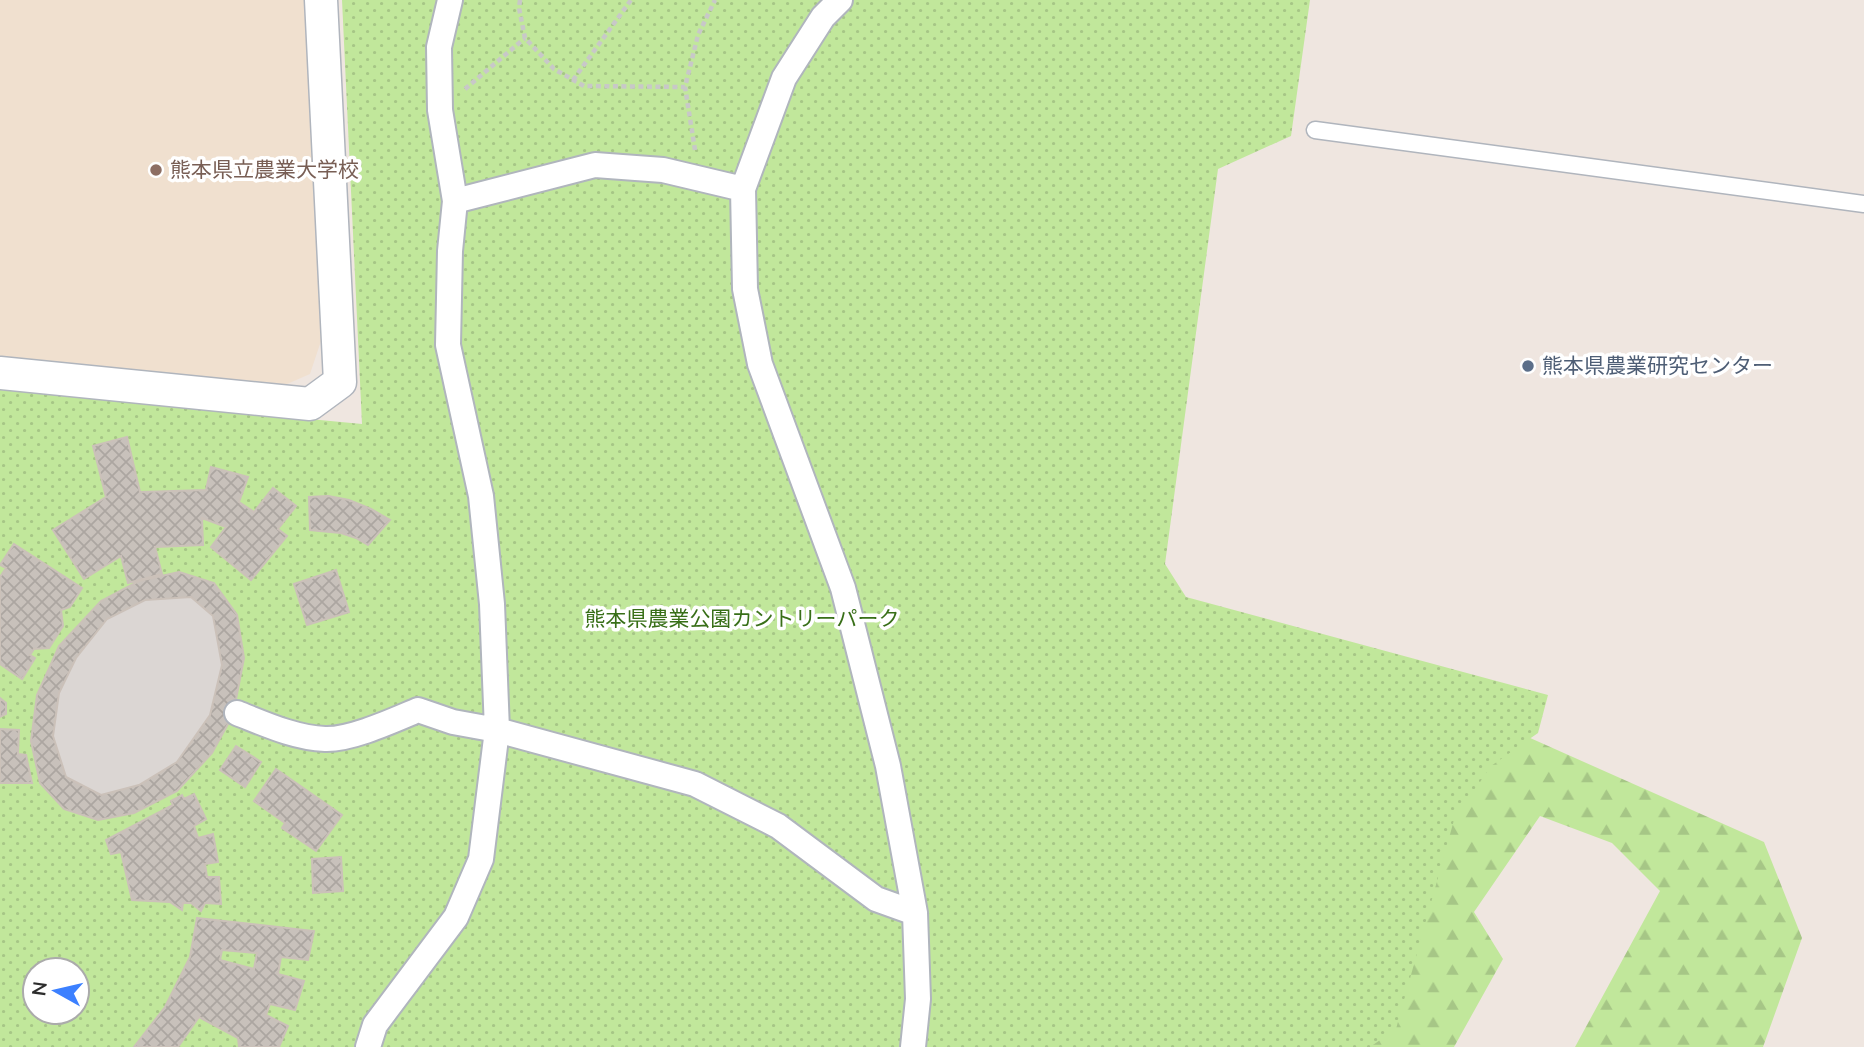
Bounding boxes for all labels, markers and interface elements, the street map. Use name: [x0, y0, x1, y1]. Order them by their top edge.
place label: 熊本県立農業大学校: [170, 156, 359, 182]
marker: 熊本県立農業大学校: [148, 162, 164, 178]
place label: 熊本県農業研究センター: [1542, 352, 1773, 378]
marker: 熊本県農業研究センター: [1520, 358, 1536, 374]
park label: 熊本県農業公園カントリーパーク: [585, 605, 899, 631]
north arrow: [21, 956, 91, 1026]
text: N: [26, 980, 52, 997]

